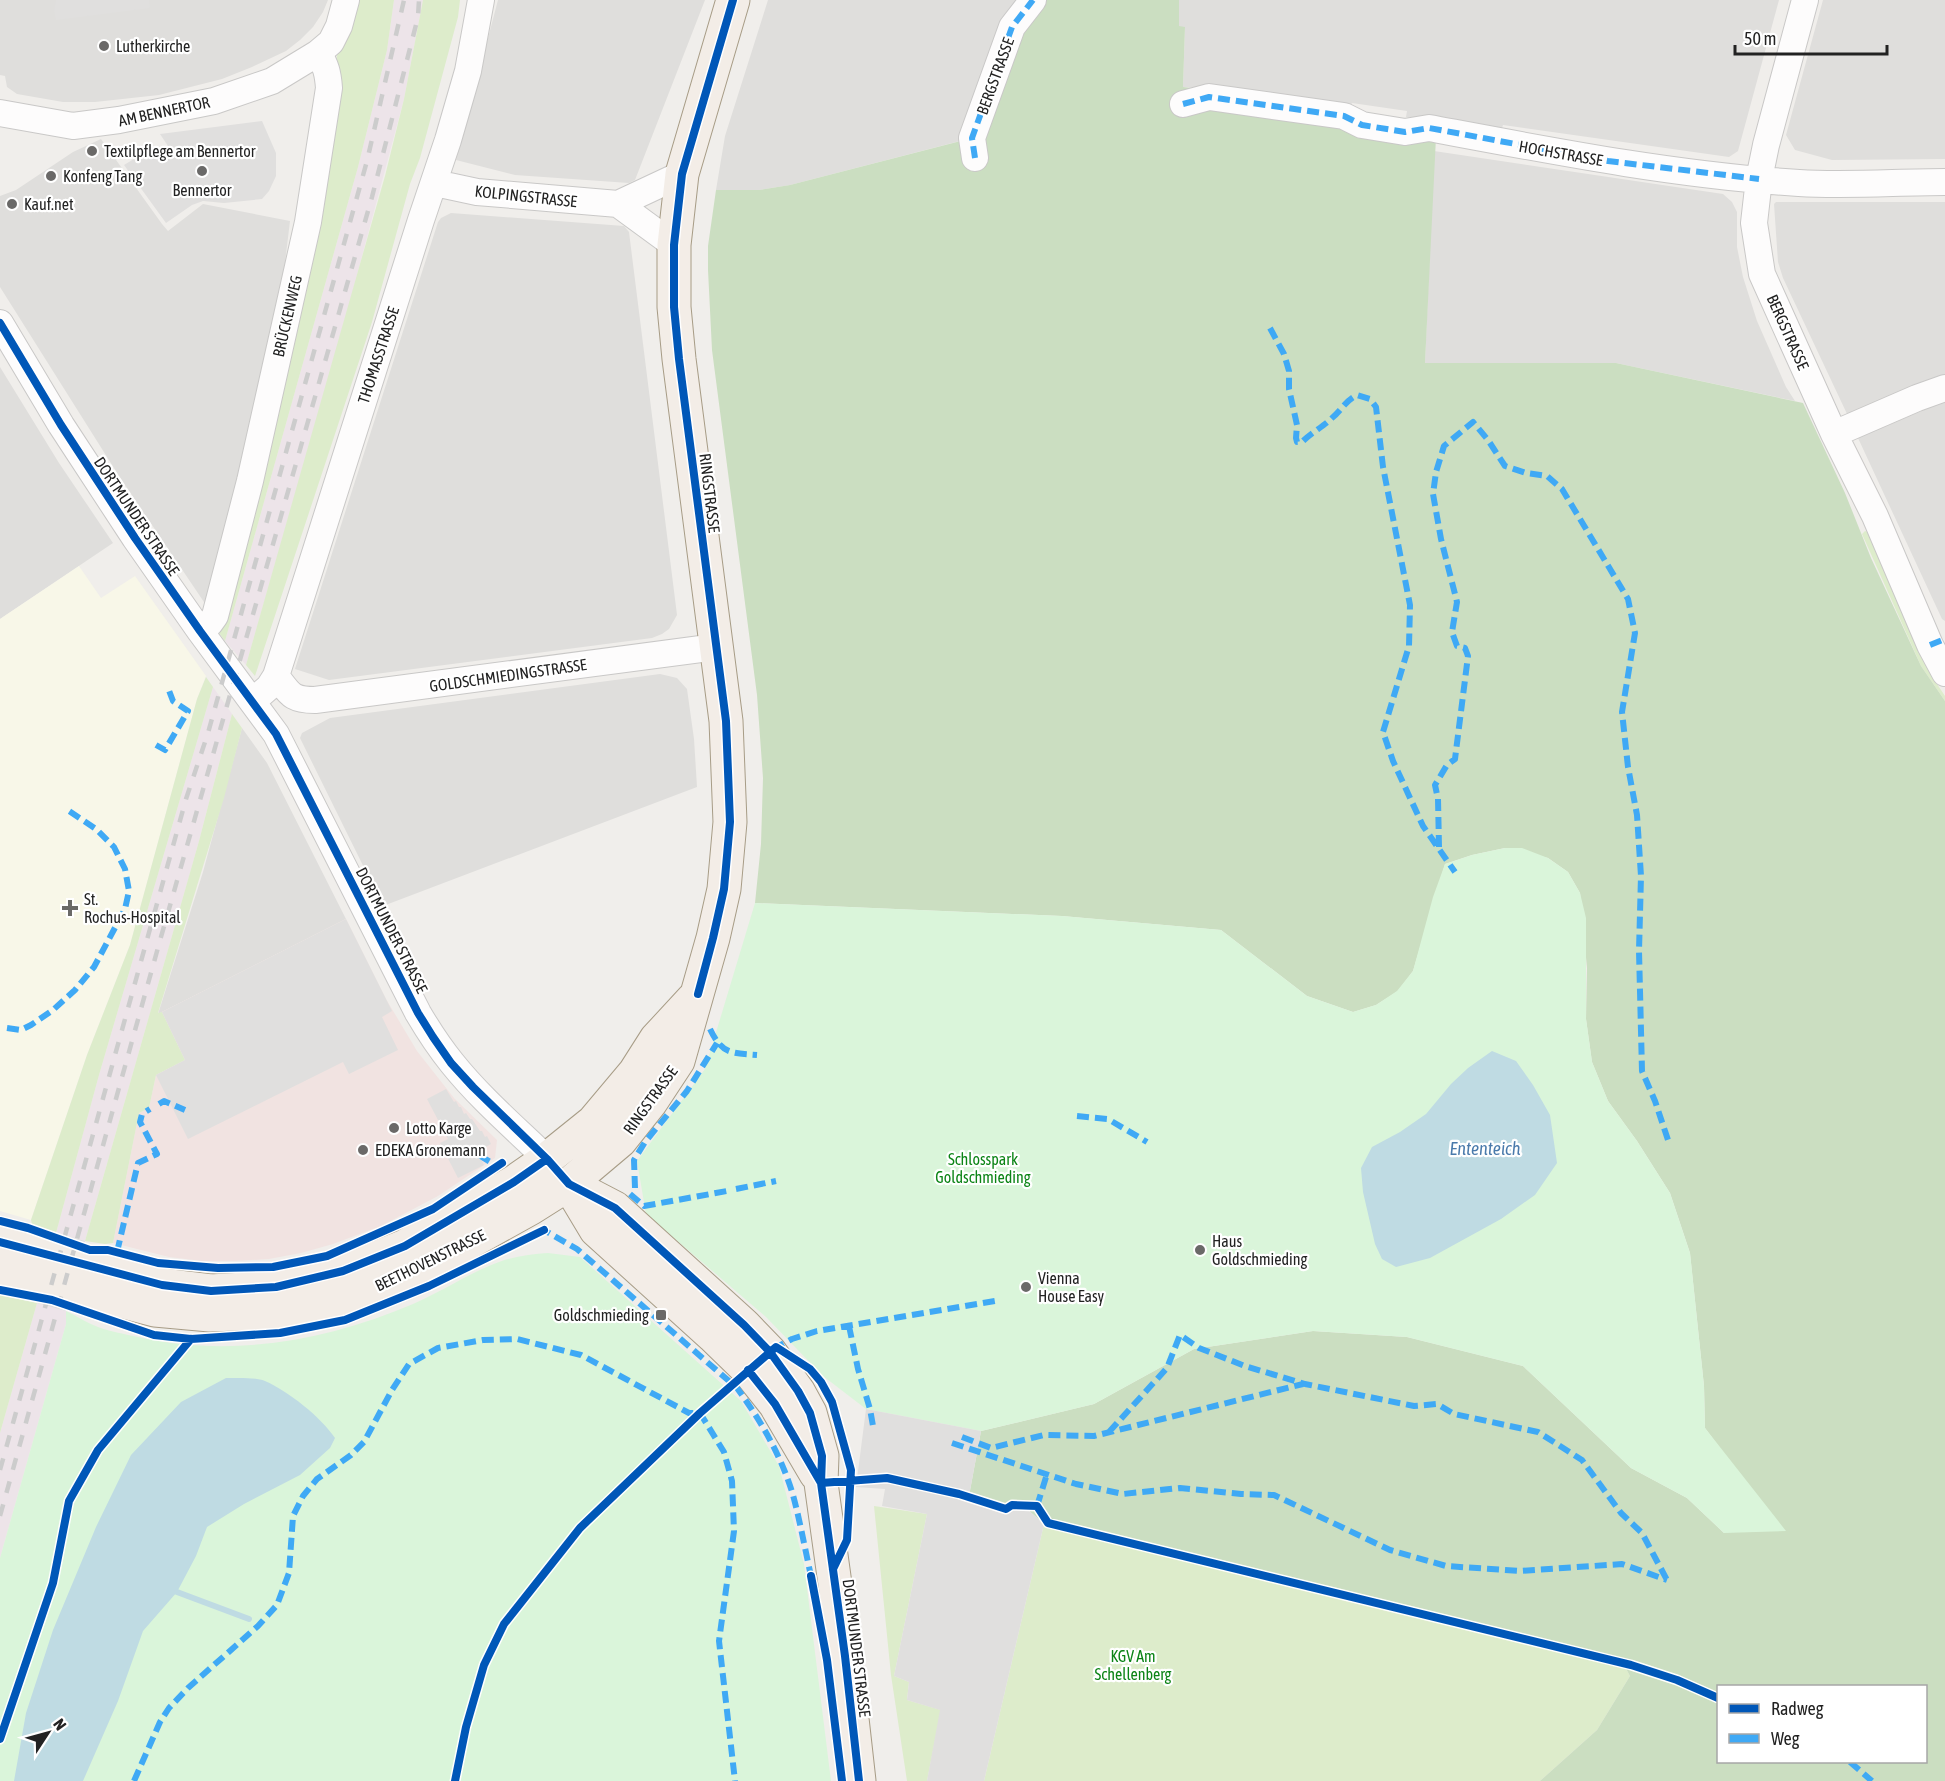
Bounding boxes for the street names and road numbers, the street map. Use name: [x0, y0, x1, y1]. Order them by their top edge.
street label: BERGSTRASSE: [973, 35, 1017, 117]
street label: AM BENNERTOR: [117, 93, 211, 129]
street label: HOCHSTRASSE: [1518, 137, 1605, 169]
street label: KOLPINGSTRASSE: [474, 182, 578, 210]
street label: BRÜCKENWEG: [269, 273, 305, 359]
street label: BERGSTRASSE: [1763, 292, 1813, 373]
street label: THOMASSTRASSE: [354, 304, 402, 406]
street label: RINGSTRASSE: [696, 452, 724, 534]
street label: DORTMUNDER STRASSE: [91, 453, 183, 579]
street label: GOLDSCHMIEDINGSTRASSE: [428, 655, 588, 695]
street label: DORTMUNDER STRASSE: [352, 864, 432, 996]
street label: RINGSTRASSE: [619, 1062, 681, 1138]
street label: BEETHOVENSTRASSE: [372, 1225, 488, 1295]
street label: DORTMUNDER STRASSE: [840, 1578, 874, 1718]

